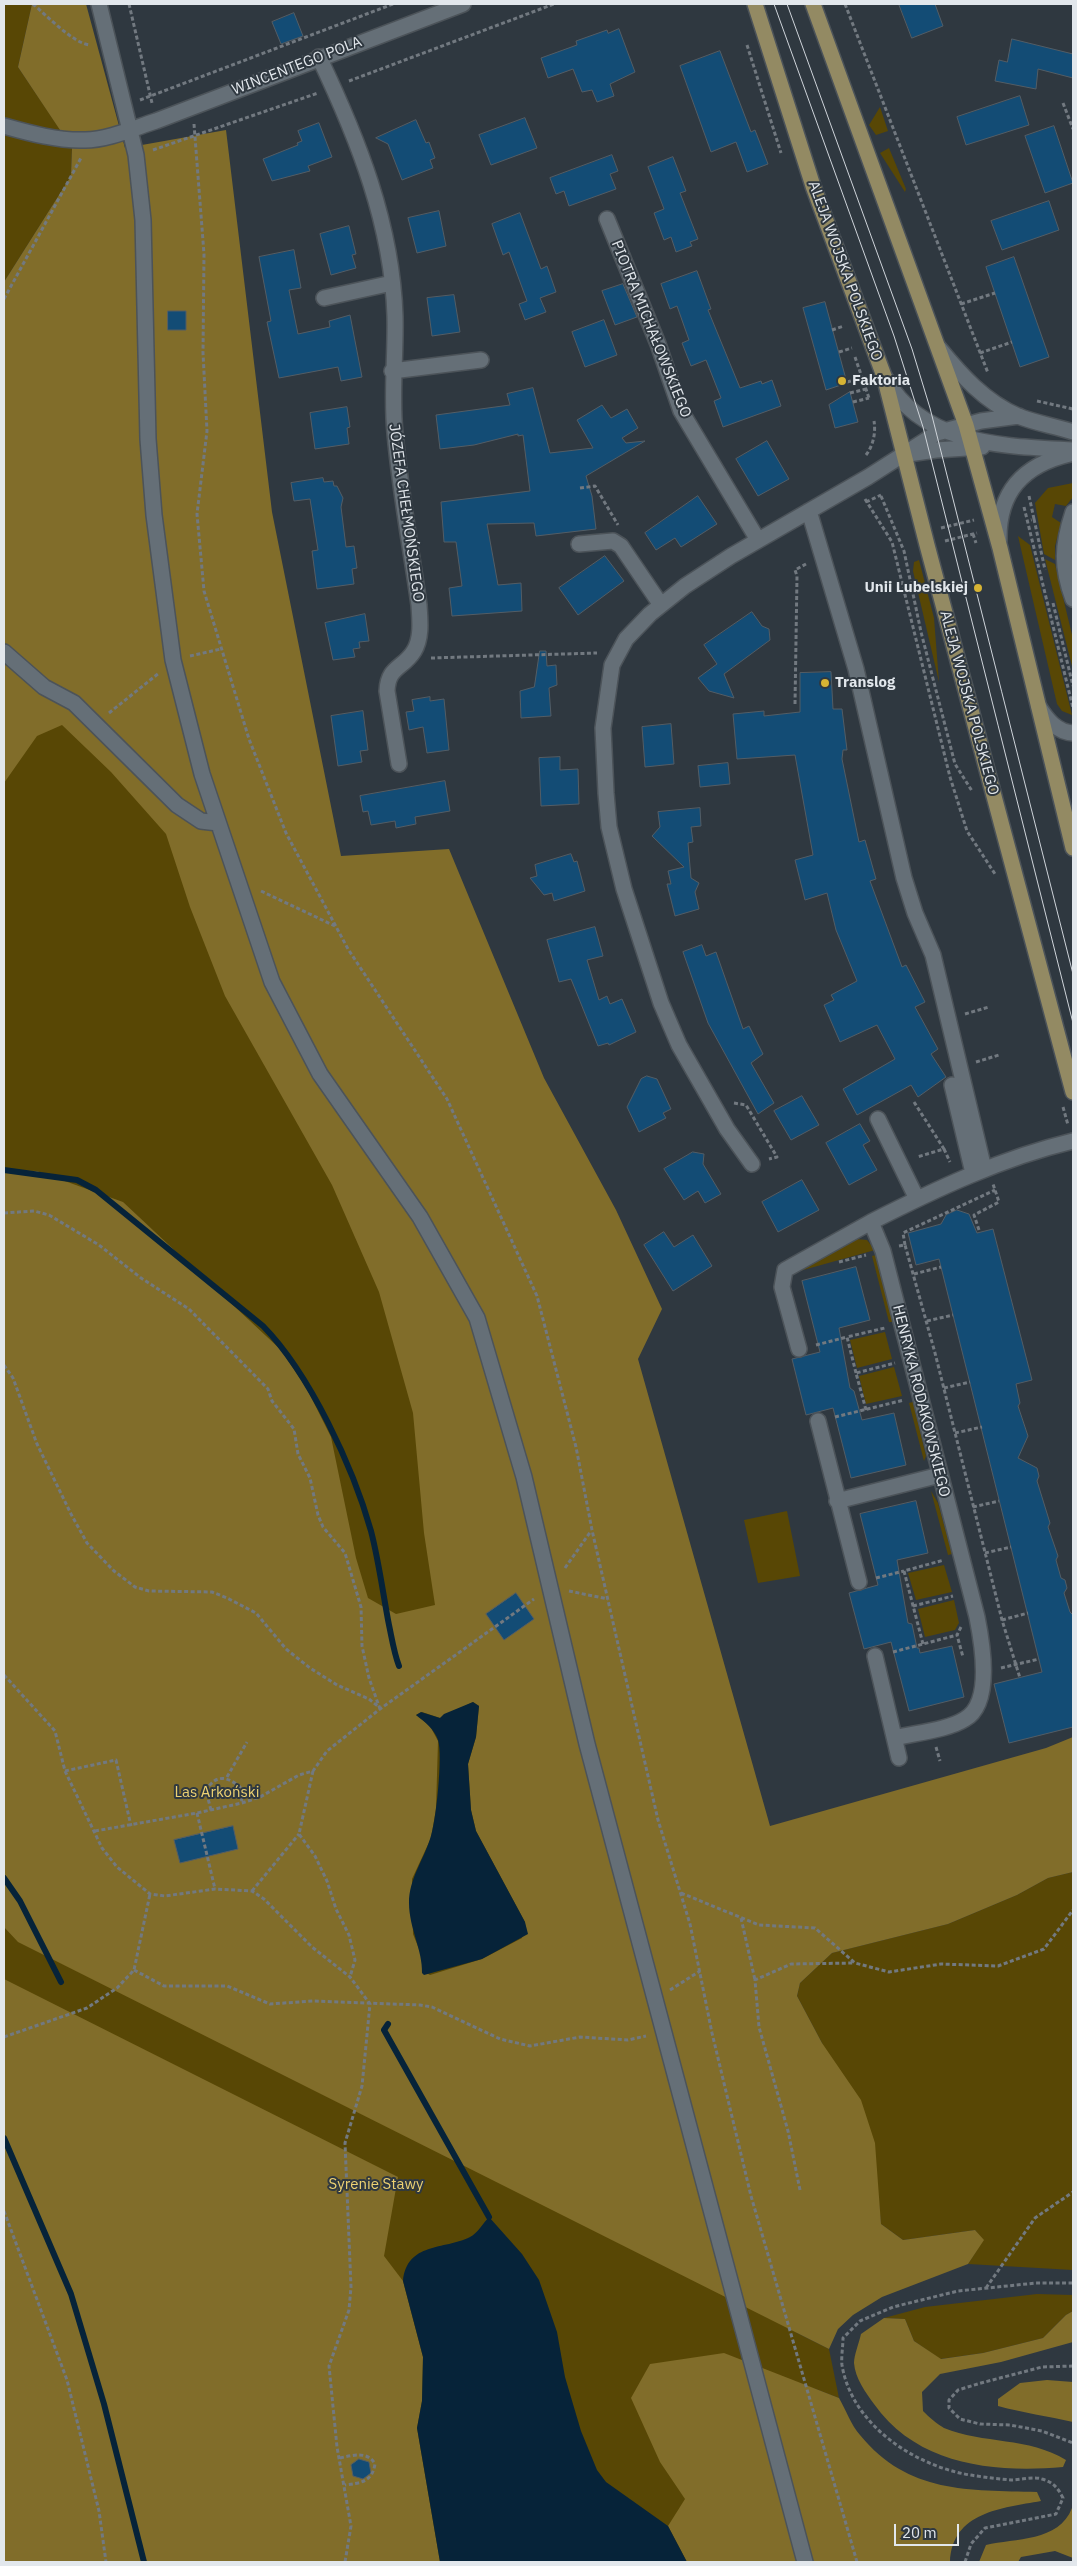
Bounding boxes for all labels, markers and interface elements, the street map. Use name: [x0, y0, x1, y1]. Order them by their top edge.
street label: WINCENTEGO POLA: [230, 33, 364, 99]
street label: ALEJA WOJSKA POLSKIEGO: [804, 178, 886, 364]
street label: PIOTRA MICHAŁOWSKIEGO: [607, 238, 695, 420]
place label: Faktoria: [852, 372, 910, 390]
marker: Faktoria: [836, 375, 848, 387]
street label: JÓZEFA CHEŁMOŃSKIEGO: [385, 423, 427, 603]
place label: Unii Lubelskiej: [864, 579, 968, 597]
marker: Unii Lubelskiej: [972, 582, 984, 594]
street label: ALEJA WOJSKA POLSKIEGO: [936, 609, 1002, 797]
place label: Translog: [835, 674, 895, 692]
marker: Translog: [819, 677, 831, 689]
street label: HENRYKA RODAKOWSKIEGO: [888, 1303, 954, 1499]
park label: Las Arkoński: [174, 1784, 260, 1802]
park label: Syrenie Stawy: [329, 2176, 423, 2194]
scale bar: [897, 2514, 962, 2546]
text: 20 m: [902, 2523, 937, 2542]

